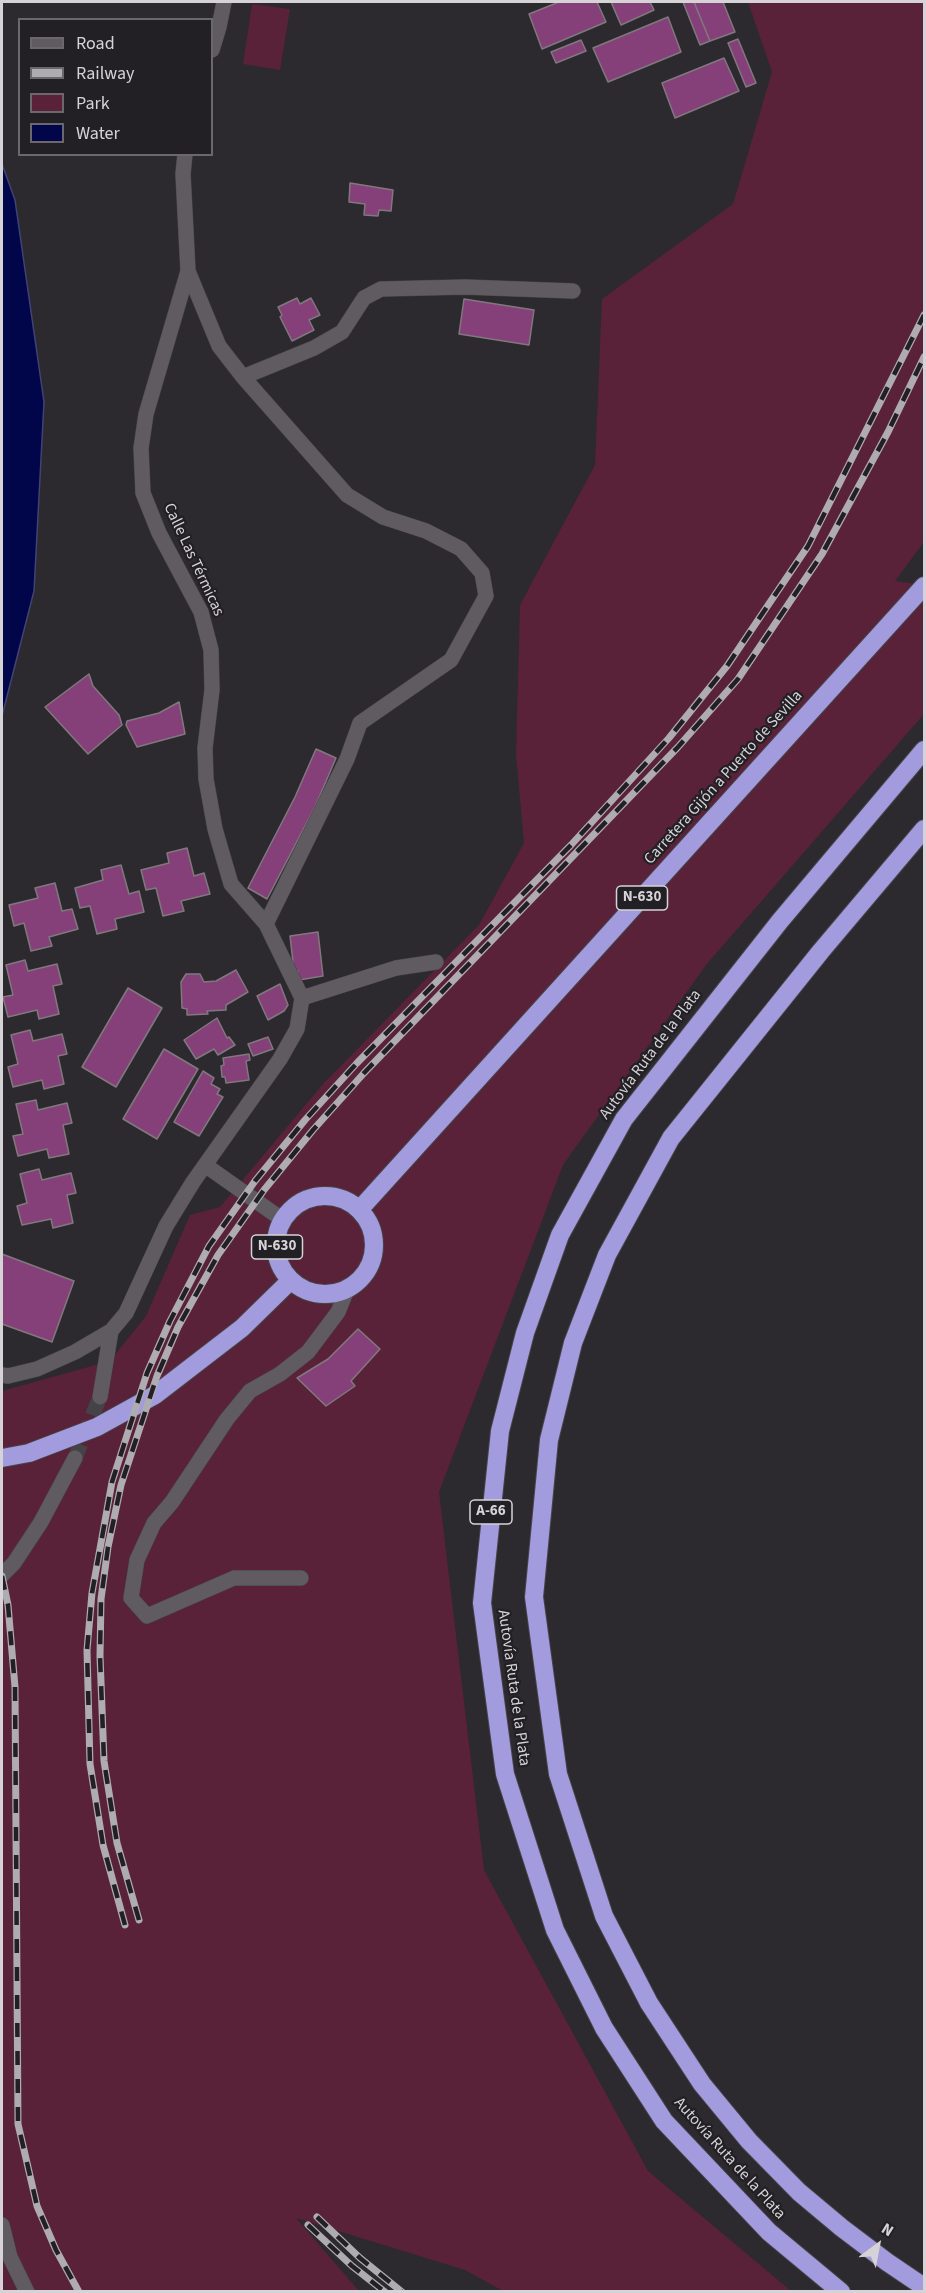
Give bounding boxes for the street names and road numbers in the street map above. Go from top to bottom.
street label: Calle Las Térmicas [158,500,228,620]
street label: Carretera Gijón a Puerto de Sevilla [641,687,807,869]
road number: N-630 [616,886,668,910]
street label: Autovía Ruta de la Plata [596,986,706,1124]
road number: N-630 [252,1235,302,1259]
road number: A-66 [470,1500,512,1524]
street label: Autovía Ruta de la Plata [493,1609,533,1767]
street label: Autovía Ruta de la Plata [669,2094,789,2224]

